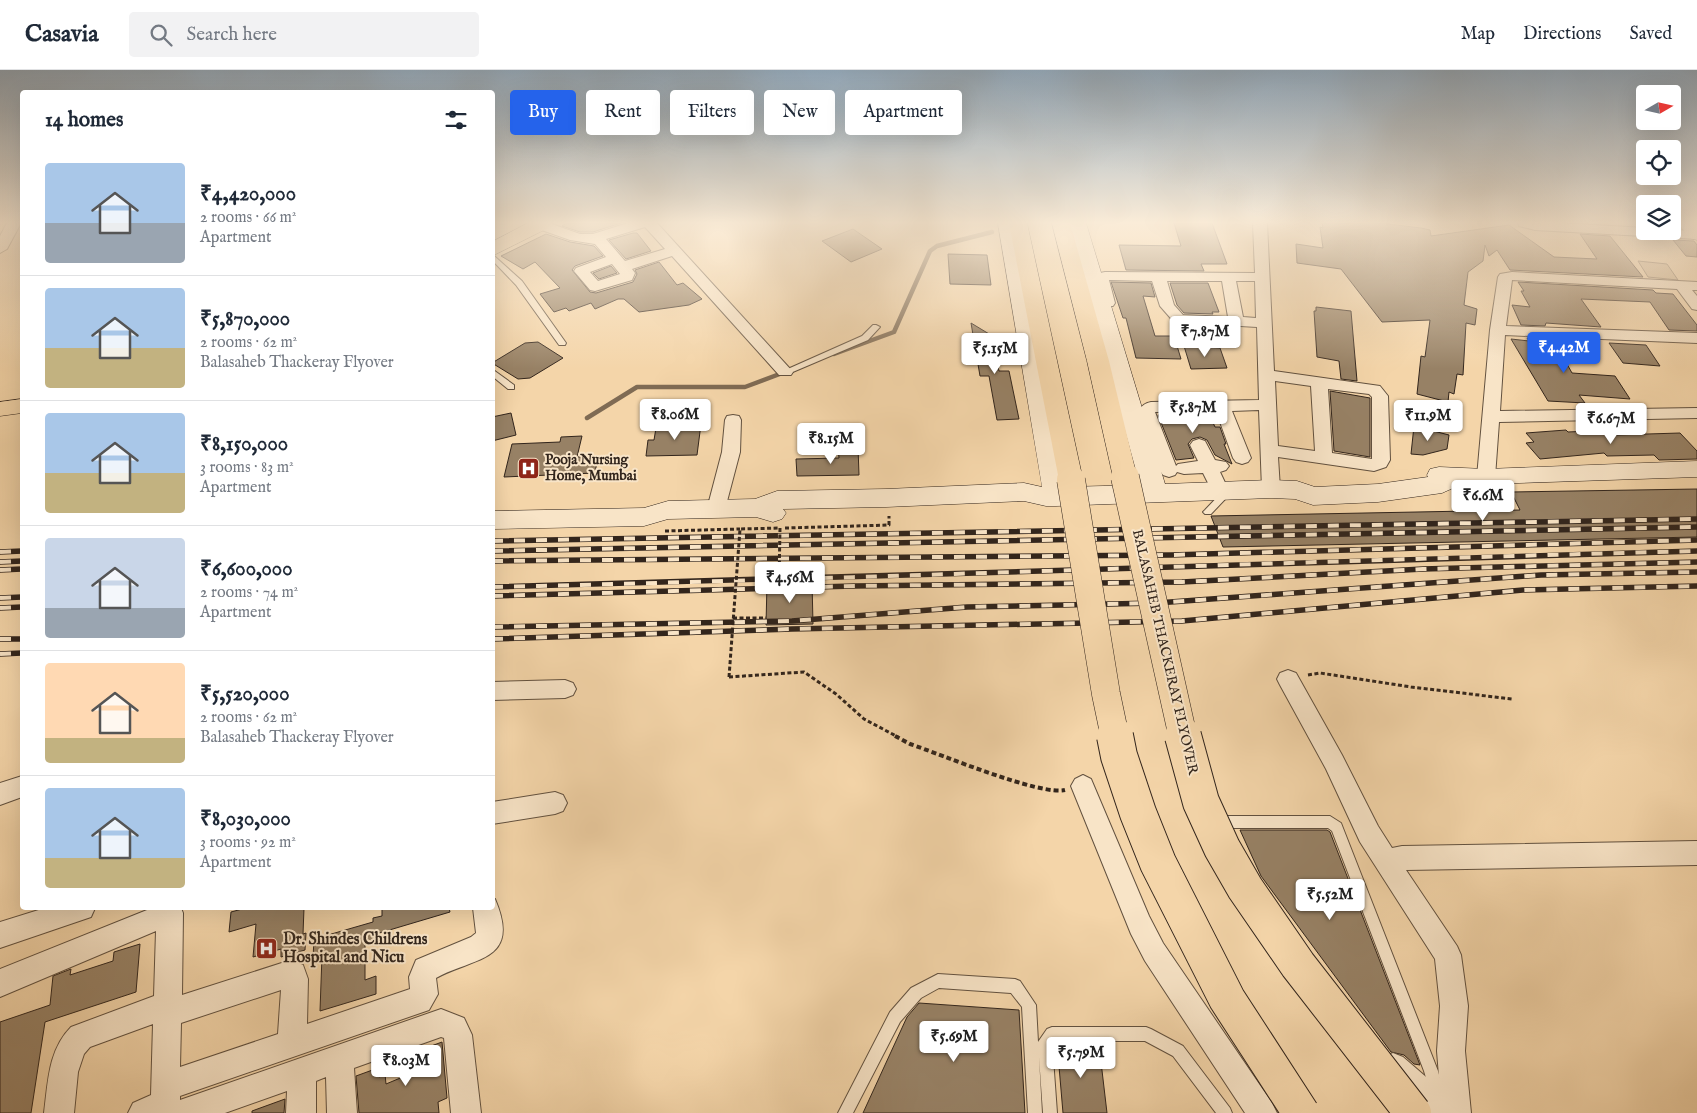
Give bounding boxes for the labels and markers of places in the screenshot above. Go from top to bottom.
pin: ₹7.87M [1164,316,1246,358]
pin: ₹5.15M [954,332,1036,375]
pin: ₹4.42M [1523,332,1605,374]
pin: ₹5.87M [1152,392,1234,434]
pin: ₹8.06M [634,398,716,441]
pin: ₹11.9M [1387,400,1469,442]
pin: ₹6.67M [1570,402,1652,445]
pin: ₹8.15M [790,422,872,465]
place label: Pooja Nursing Home, Mumbai [545,451,637,485]
hospital icon: Pooja Nursing Home, Mumbai [517,456,541,480]
pin: ₹6.6M [1448,480,1518,522]
pin: ₹4.56M [749,562,831,604]
pin: ₹5.52M [1289,878,1371,921]
place label: Dr. Shindes Childrens Hospital and Nicu [283,930,428,968]
hospital icon: Dr. Shindes Childrens Hospital and Nicu [255,937,279,961]
pin: ₹5.69M [913,1020,995,1063]
pin: ₹5.79M [1040,1036,1122,1079]
pin: ₹8.03M [365,1044,447,1087]

